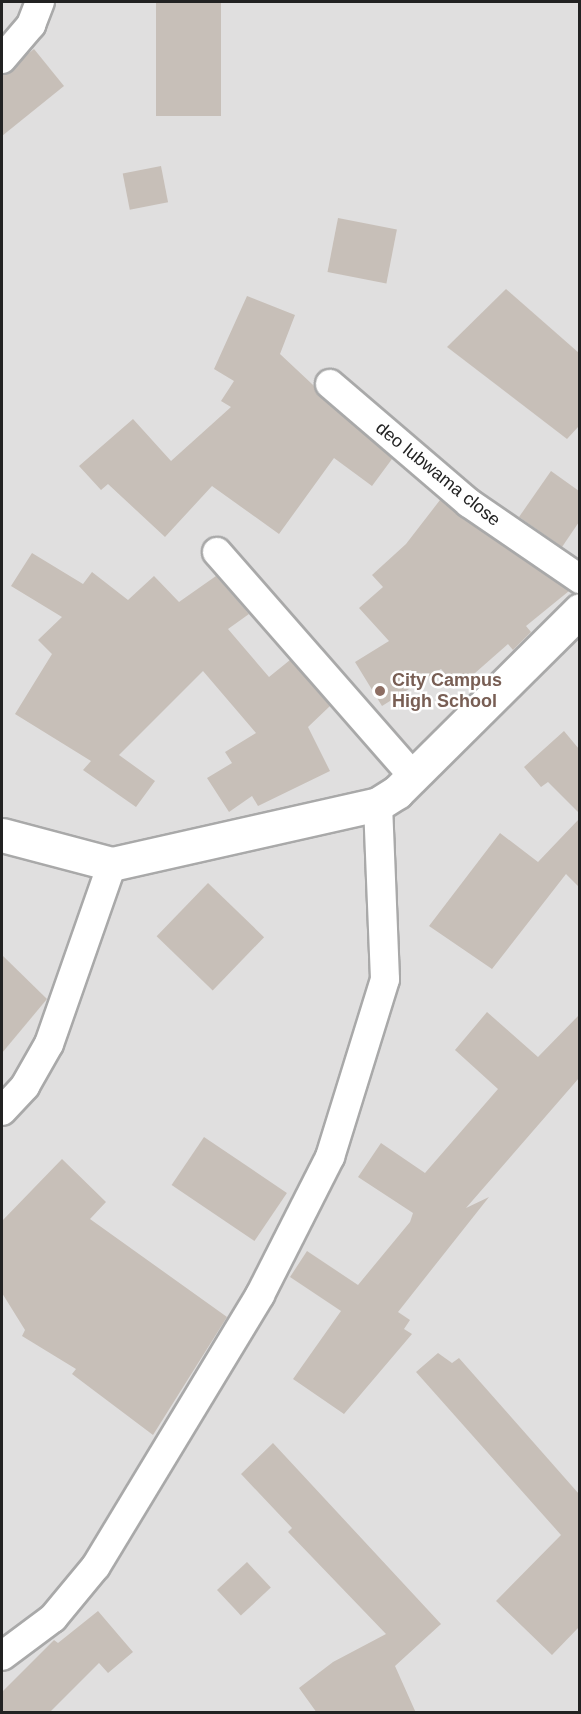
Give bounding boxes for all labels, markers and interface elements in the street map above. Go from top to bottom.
street label: deo lubwama close [371,417,505,531]
place label: City Campus High School [392,670,502,712]
marker: City Campus High School [373,684,387,698]

